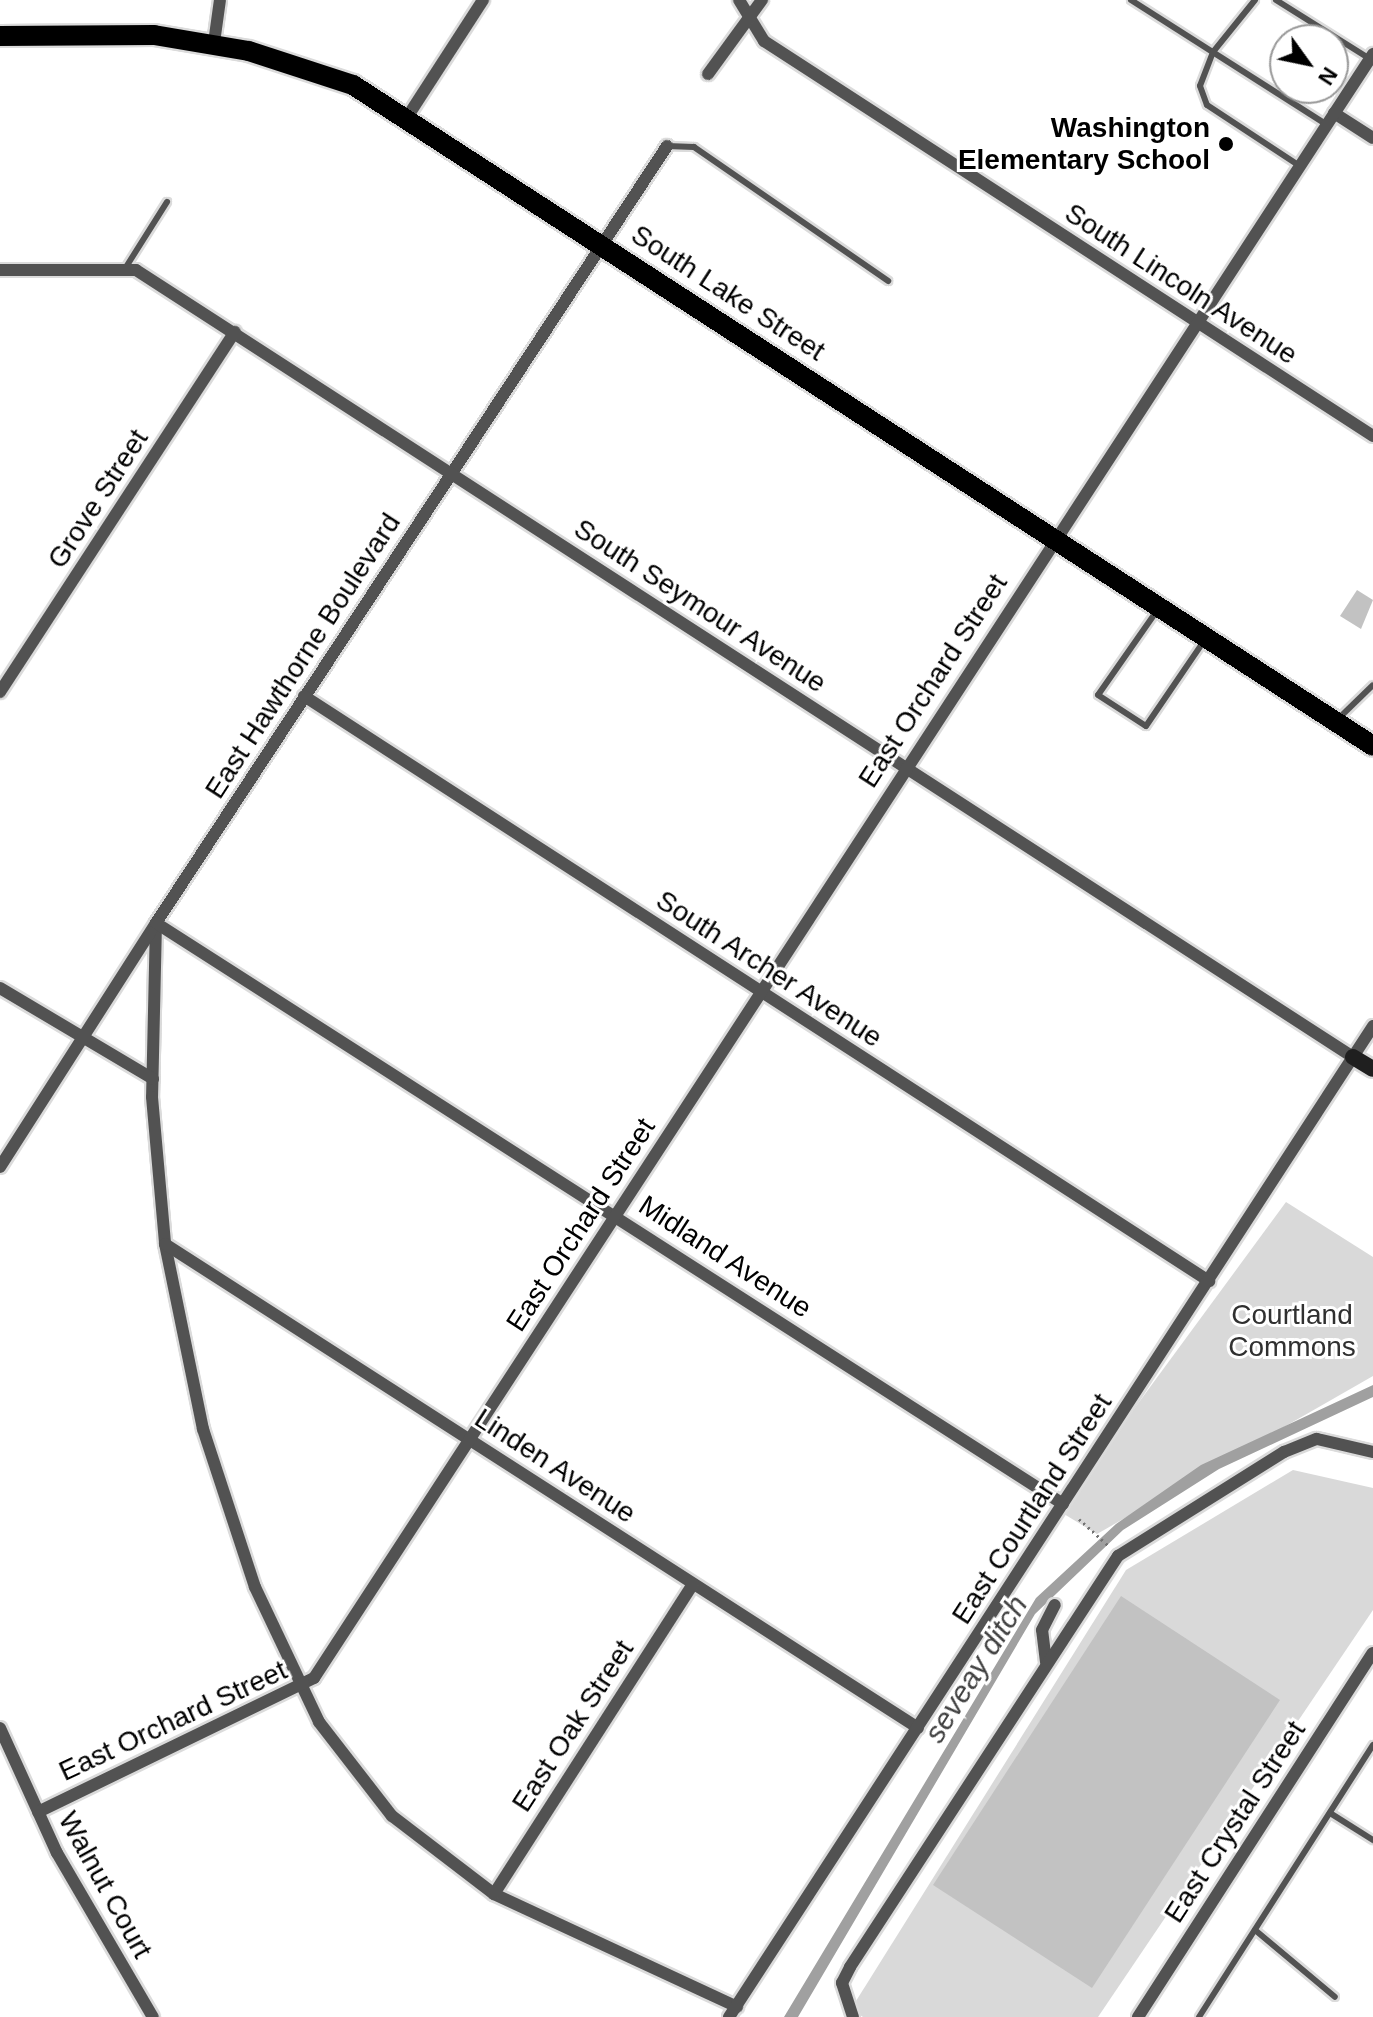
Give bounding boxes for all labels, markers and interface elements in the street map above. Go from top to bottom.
north arrow [1269,24,1349,104]
text: N [1313,63,1343,90]
place label: Washington Elementary School [958,111,1210,177]
marker: Washington Elementary School [1217,135,1235,153]
street label: South Lincoln Avenue [1058,196,1304,372]
street label: South Lake Street [625,218,831,368]
street label: Grove Street [41,423,155,575]
street label: East Hawthorne Boulevard [198,507,408,805]
street label: South Seymour Avenue [567,512,833,700]
street label: East Orchard Street [852,568,1014,794]
street label: South Archer Avenue [648,883,890,1055]
street label: East Orchard Street [500,1112,662,1338]
street label: Midland Avenue [632,1188,818,1326]
park label: Courtland Commons [1228,1298,1356,1364]
street label: East Courtland Street [945,1388,1119,1630]
street label: Linden Avenue [468,1401,642,1531]
water label: seveay ditch [917,1589,1035,1749]
street label: East Oak Street [505,1634,641,1818]
street label: East Orchard Street [54,1653,292,1789]
street label: East Crystal Street [1157,1715,1313,1929]
street label: Walnut Court [51,1806,159,1964]

